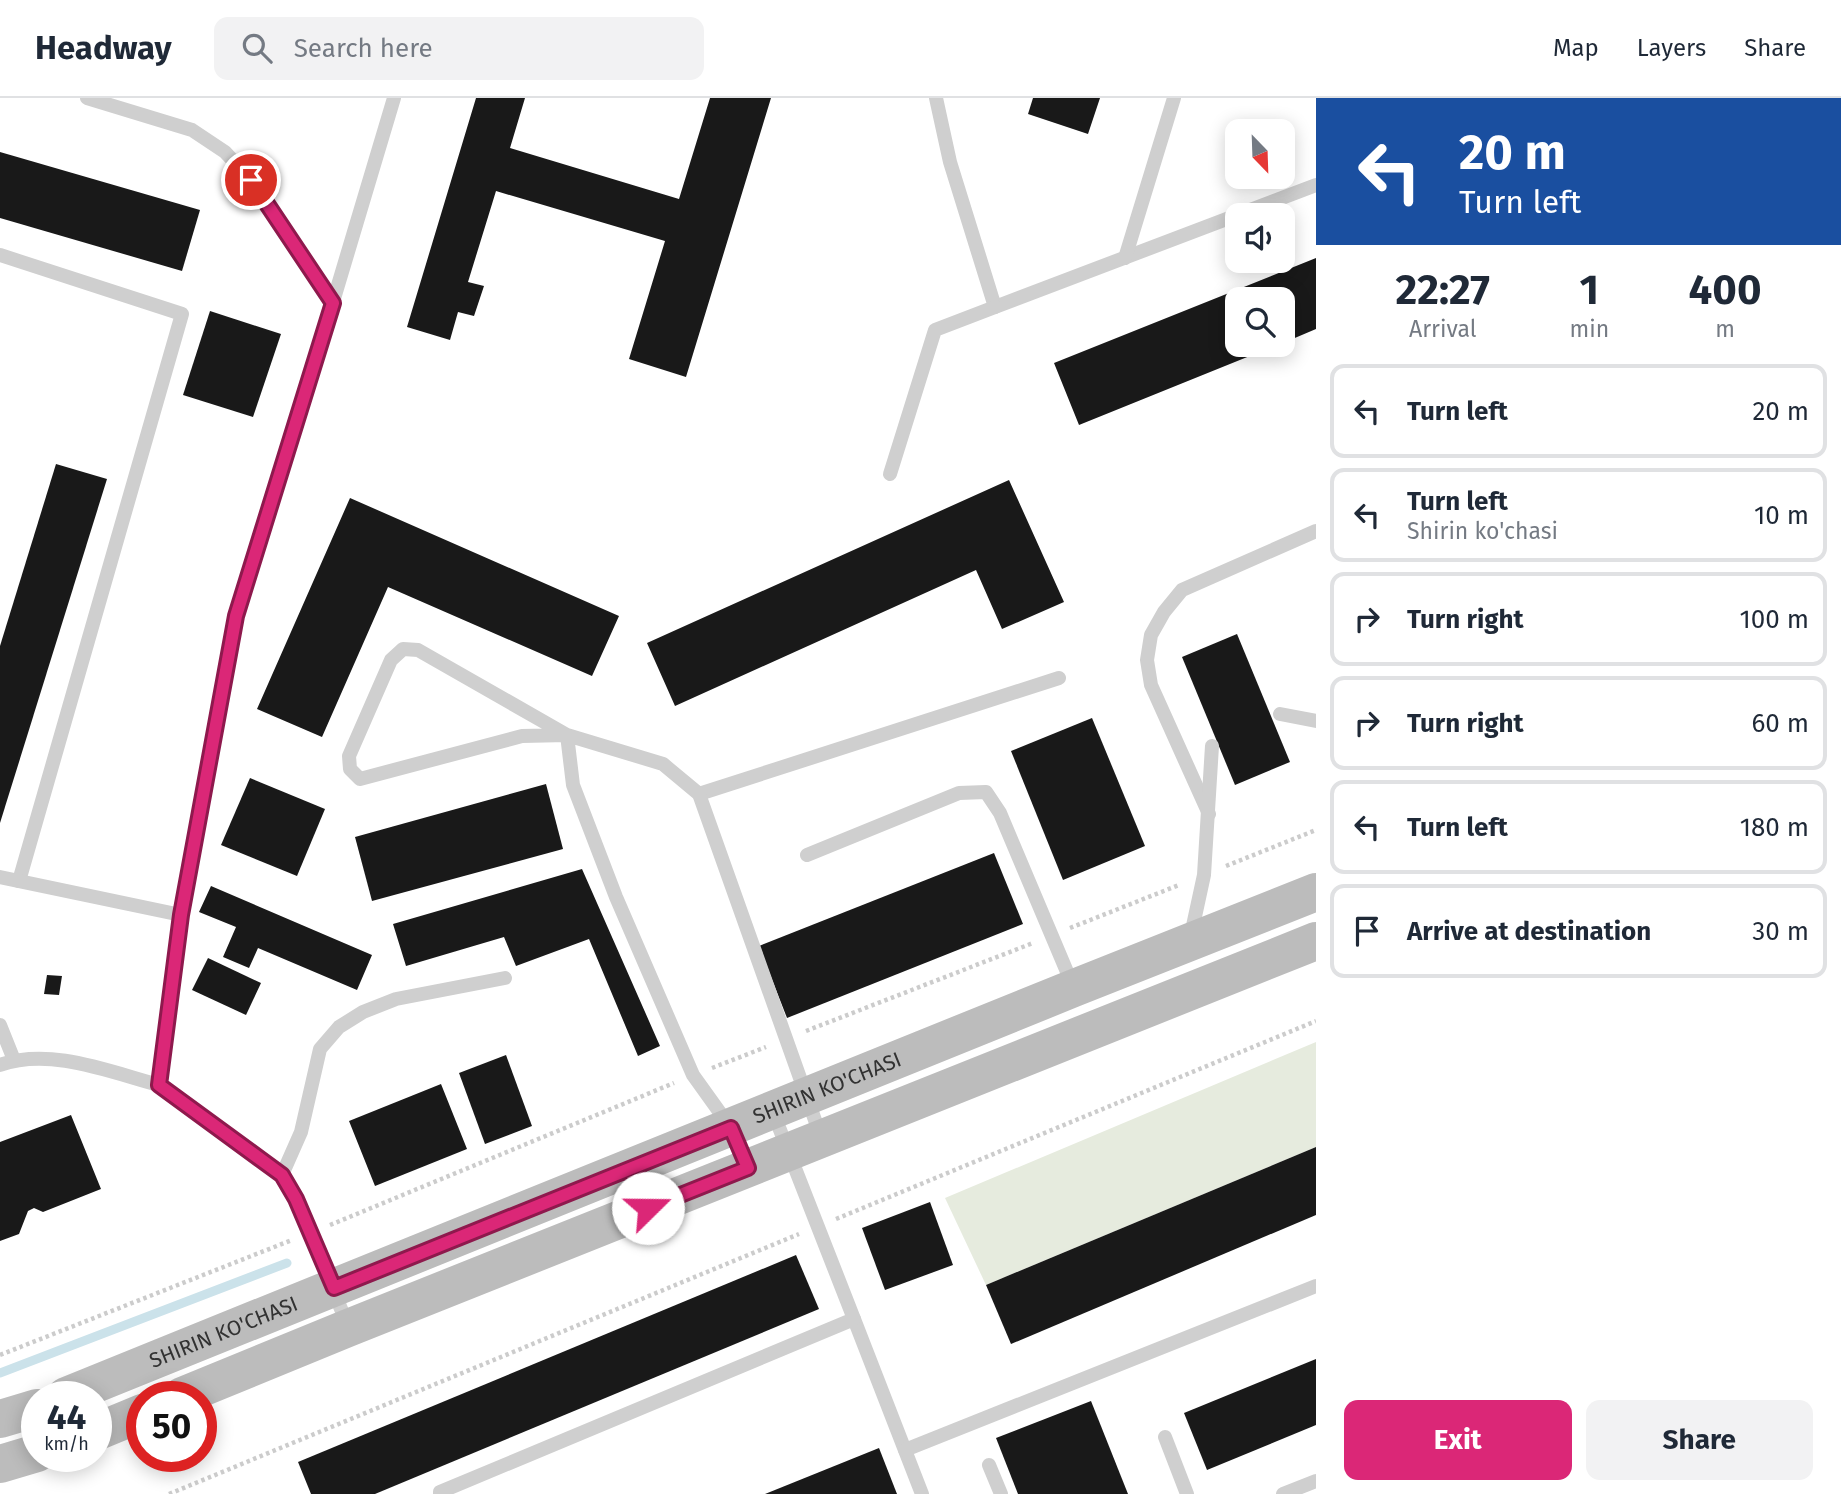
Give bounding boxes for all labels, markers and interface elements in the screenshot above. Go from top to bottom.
search box [214,17,704,80]
text: Headway [35,28,172,68]
icon: search [238,29,276,67]
text: Search here [294,33,433,64]
text: Map [1553,34,1599,62]
text: Layers [1637,34,1706,62]
text: Share [1744,34,1806,62]
north arrow [1225,119,1295,189]
map controls [1225,119,1295,357]
text: 20 m [1459,123,1566,182]
icon: left [1344,126,1435,217]
pin [221,150,281,210]
icon: arrive [232,161,270,199]
text: Turn left [1459,183,1581,221]
button: sound [1225,203,1295,273]
text: 22:27 [1395,265,1490,315]
text: 1 [1580,265,1599,315]
text: 400 [1689,265,1761,315]
button: search [1225,287,1295,357]
text: Arrival [1409,315,1476,343]
text: min [1569,315,1609,343]
text: m [1715,315,1735,343]
icon: left [1348,392,1386,430]
text: Turn left [1407,396,1508,427]
text: 20 m [1752,396,1809,427]
text: Turn left [1407,486,1508,517]
icon: left [1348,496,1386,534]
text: 10 m [1754,500,1809,531]
text: Shirin ko'chasi [1407,517,1558,545]
icon: right [1348,600,1386,638]
text: Turn right [1407,604,1524,635]
text: 100 m [1740,604,1809,635]
icon: right [1348,704,1386,742]
text: Turn right [1407,708,1524,739]
text: 60 m [1751,708,1809,739]
icon: left [1348,808,1386,846]
text: Turn left [1407,812,1508,843]
text: 180 m [1740,812,1809,843]
icon: arrive [1348,912,1386,950]
text: Arrive at destination [1407,916,1651,947]
text: 30 m [1752,916,1809,947]
street label: SHIRIN KO'CHASI [749,1046,905,1130]
position arrow [611,1171,685,1245]
street label: SHIRIN KO'CHASI [146,1291,302,1374]
speed limit sign: 50 [126,1381,217,1472]
text: 44 [47,1396,86,1438]
button: Exit [1344,1400,1572,1480]
button: Share [1586,1400,1813,1480]
text: km/h [44,1433,89,1455]

